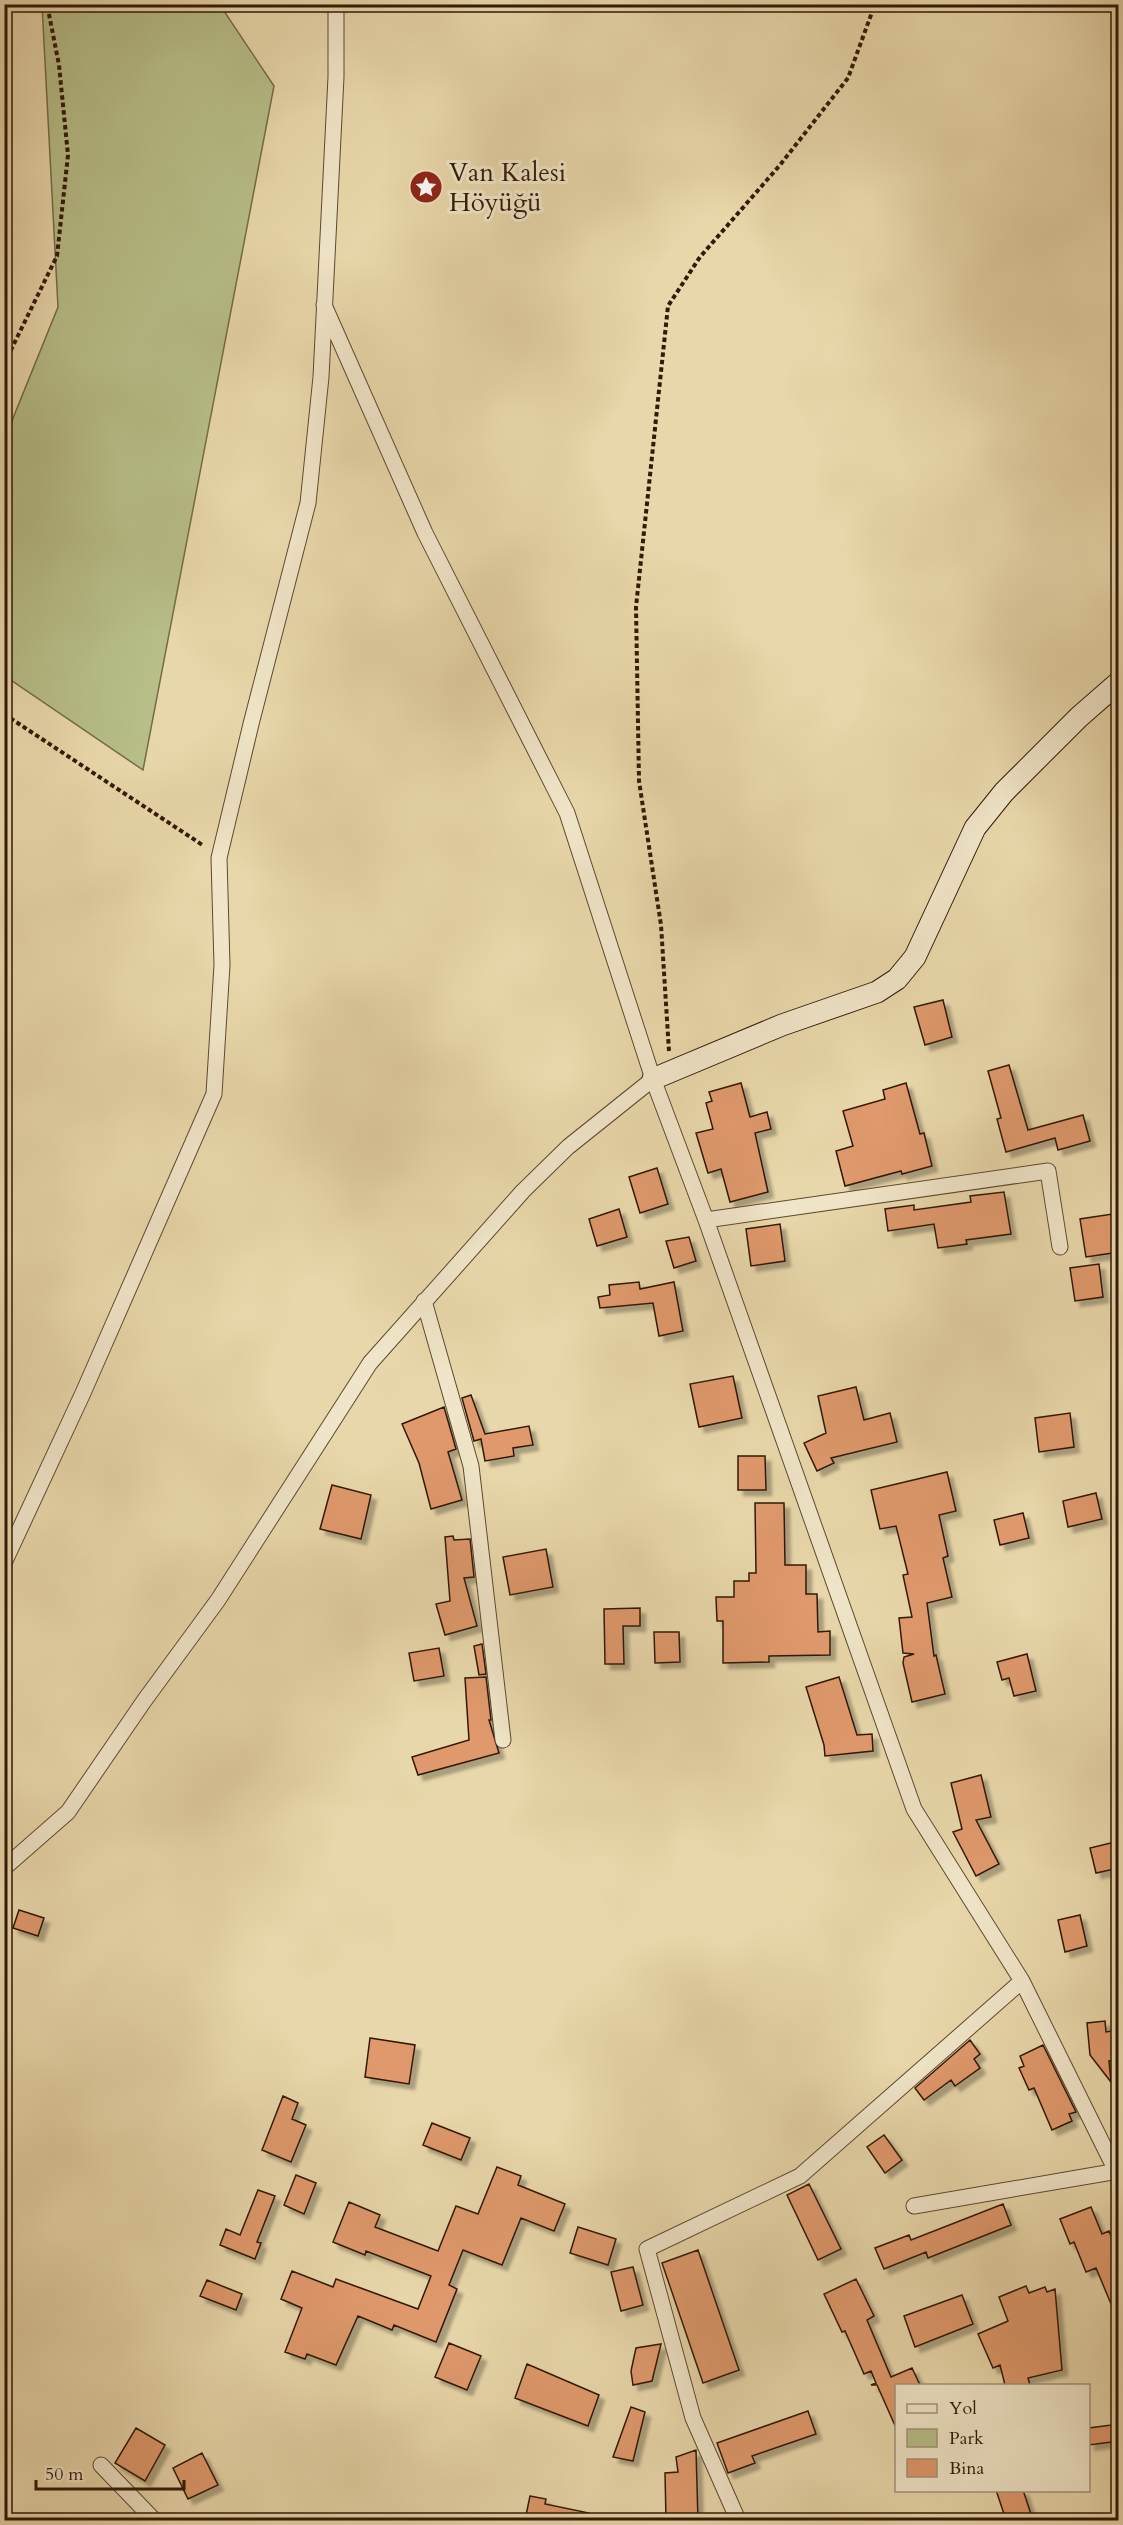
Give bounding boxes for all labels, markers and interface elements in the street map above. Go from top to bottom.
place label: Van Kalesi Höyüğü [449,155,566,220]
place icon: Van Kalesi Höyüğü [408,169,444,205]
legend [895,2384,1090,2492]
text: Yol [949,2396,977,2421]
text: Park [949,2426,984,2451]
scale bar [36,2453,184,2491]
text: Bina [949,2456,985,2481]
text: 50 m [45,2462,84,2487]

